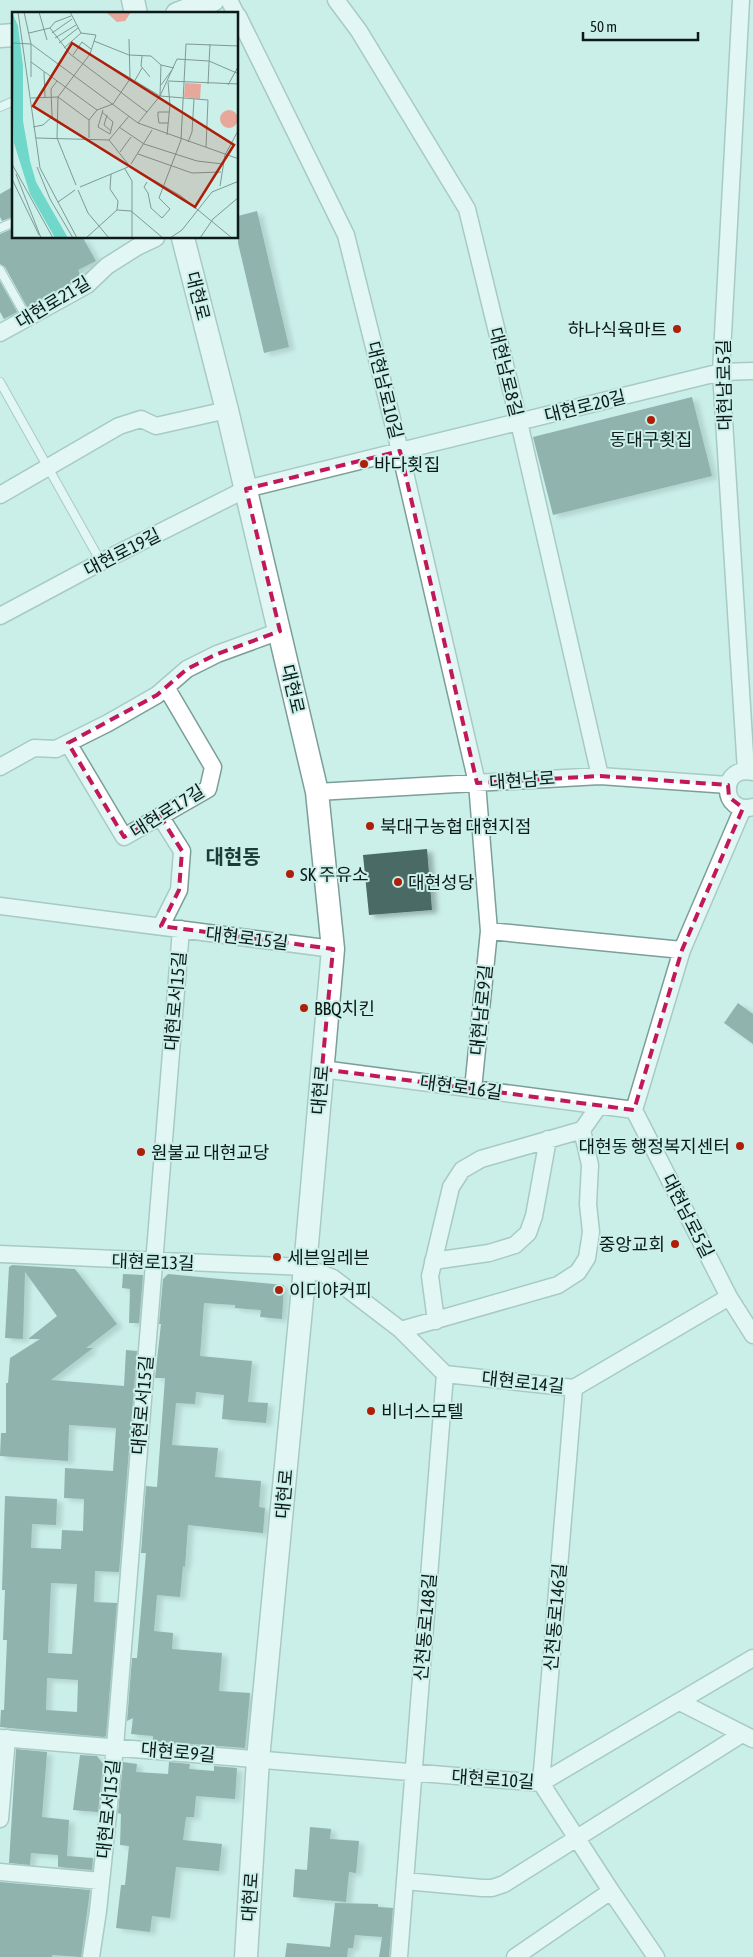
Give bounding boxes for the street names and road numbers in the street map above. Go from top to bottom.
street label: 대현로 [182,269,214,323]
street label: 대현로21길 [12,272,94,332]
street label: 대현남로8길 [485,325,527,419]
street label: 대현남로10길 [363,339,407,441]
street label: 대현남로5길 [713,339,735,431]
street label: 대현로20길 [542,386,628,426]
street label: 대현로19길 [80,524,164,580]
street label: 대현로 [277,662,309,716]
street label: 대현남로 [488,767,556,793]
street label: 대현로17길 [126,780,208,842]
street label: 대현로15길 [204,923,290,953]
street label: 대현로서15길 [160,950,190,1052]
street label: 대현남로9길 [466,964,496,1056]
street label: 대현로 [307,1064,333,1116]
street label: 대현로16길 [418,1071,504,1103]
street label: 대현남로5길 [658,1171,718,1261]
street label: 대현로13길 [111,1250,195,1274]
street label: 대현로서15길 [127,1354,157,1456]
street label: 대현로14길 [481,1367,565,1397]
street label: 대현로 [271,1468,297,1520]
street label: 신천동로146길 [540,1562,570,1672]
street label: 신천동로148길 [410,1572,440,1682]
street label: 대현로9길 [140,1738,216,1766]
street label: 대현로서15길 [92,1758,124,1860]
street label: 대현로10길 [451,1766,535,1792]
street label: 대현로 [238,1871,262,1923]

